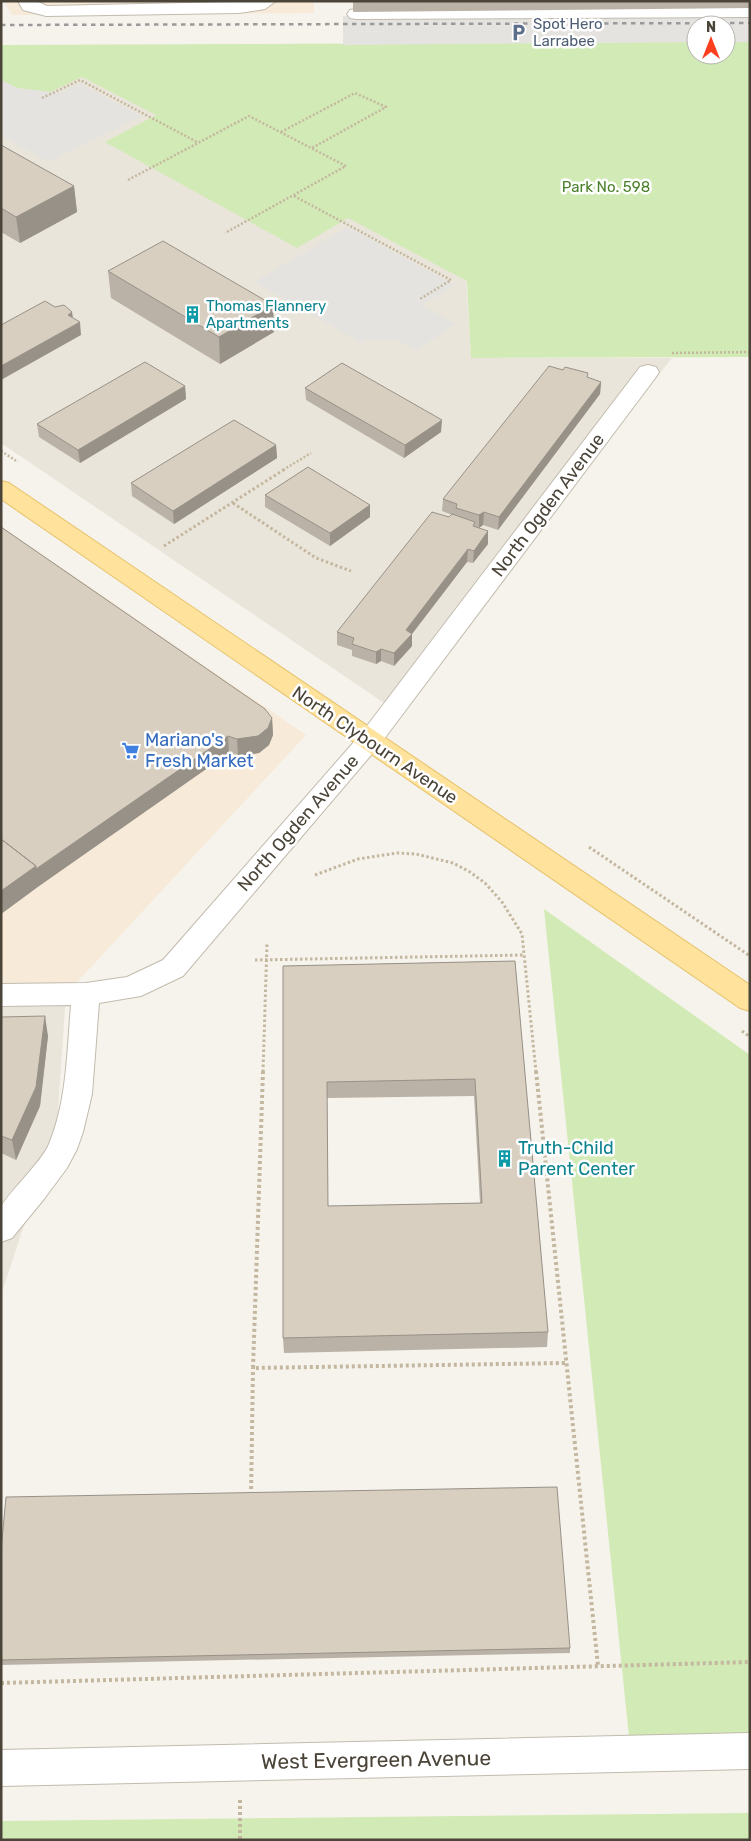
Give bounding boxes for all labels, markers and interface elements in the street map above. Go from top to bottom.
place label: Spot Hero Larrabee [533,15,603,50]
north arrow [686,15,736,65]
text: N [706,19,716,36]
parking icon: Spot Hero Larrabee [509,23,529,43]
park label: Park No. 598 [562,178,650,196]
place label: Thomas Flannery Apartments [206,297,326,332]
building icon: Thomas Flannery Apartments [182,305,202,325]
street label: North Ogden Avenue [487,429,609,581]
street label: North Clybourn Avenue [288,681,462,809]
place label: Mariano's Fresh Market [145,729,254,772]
supermarket icon: Mariano's Fresh Market [121,740,141,760]
street label: North Ogden Avenue [233,750,363,896]
place label: Truth-Child Parent Center [518,1137,635,1180]
building icon: Truth-Child Parent Center [494,1148,514,1168]
street label: West Evergreen Avenue [261,1745,491,1774]

